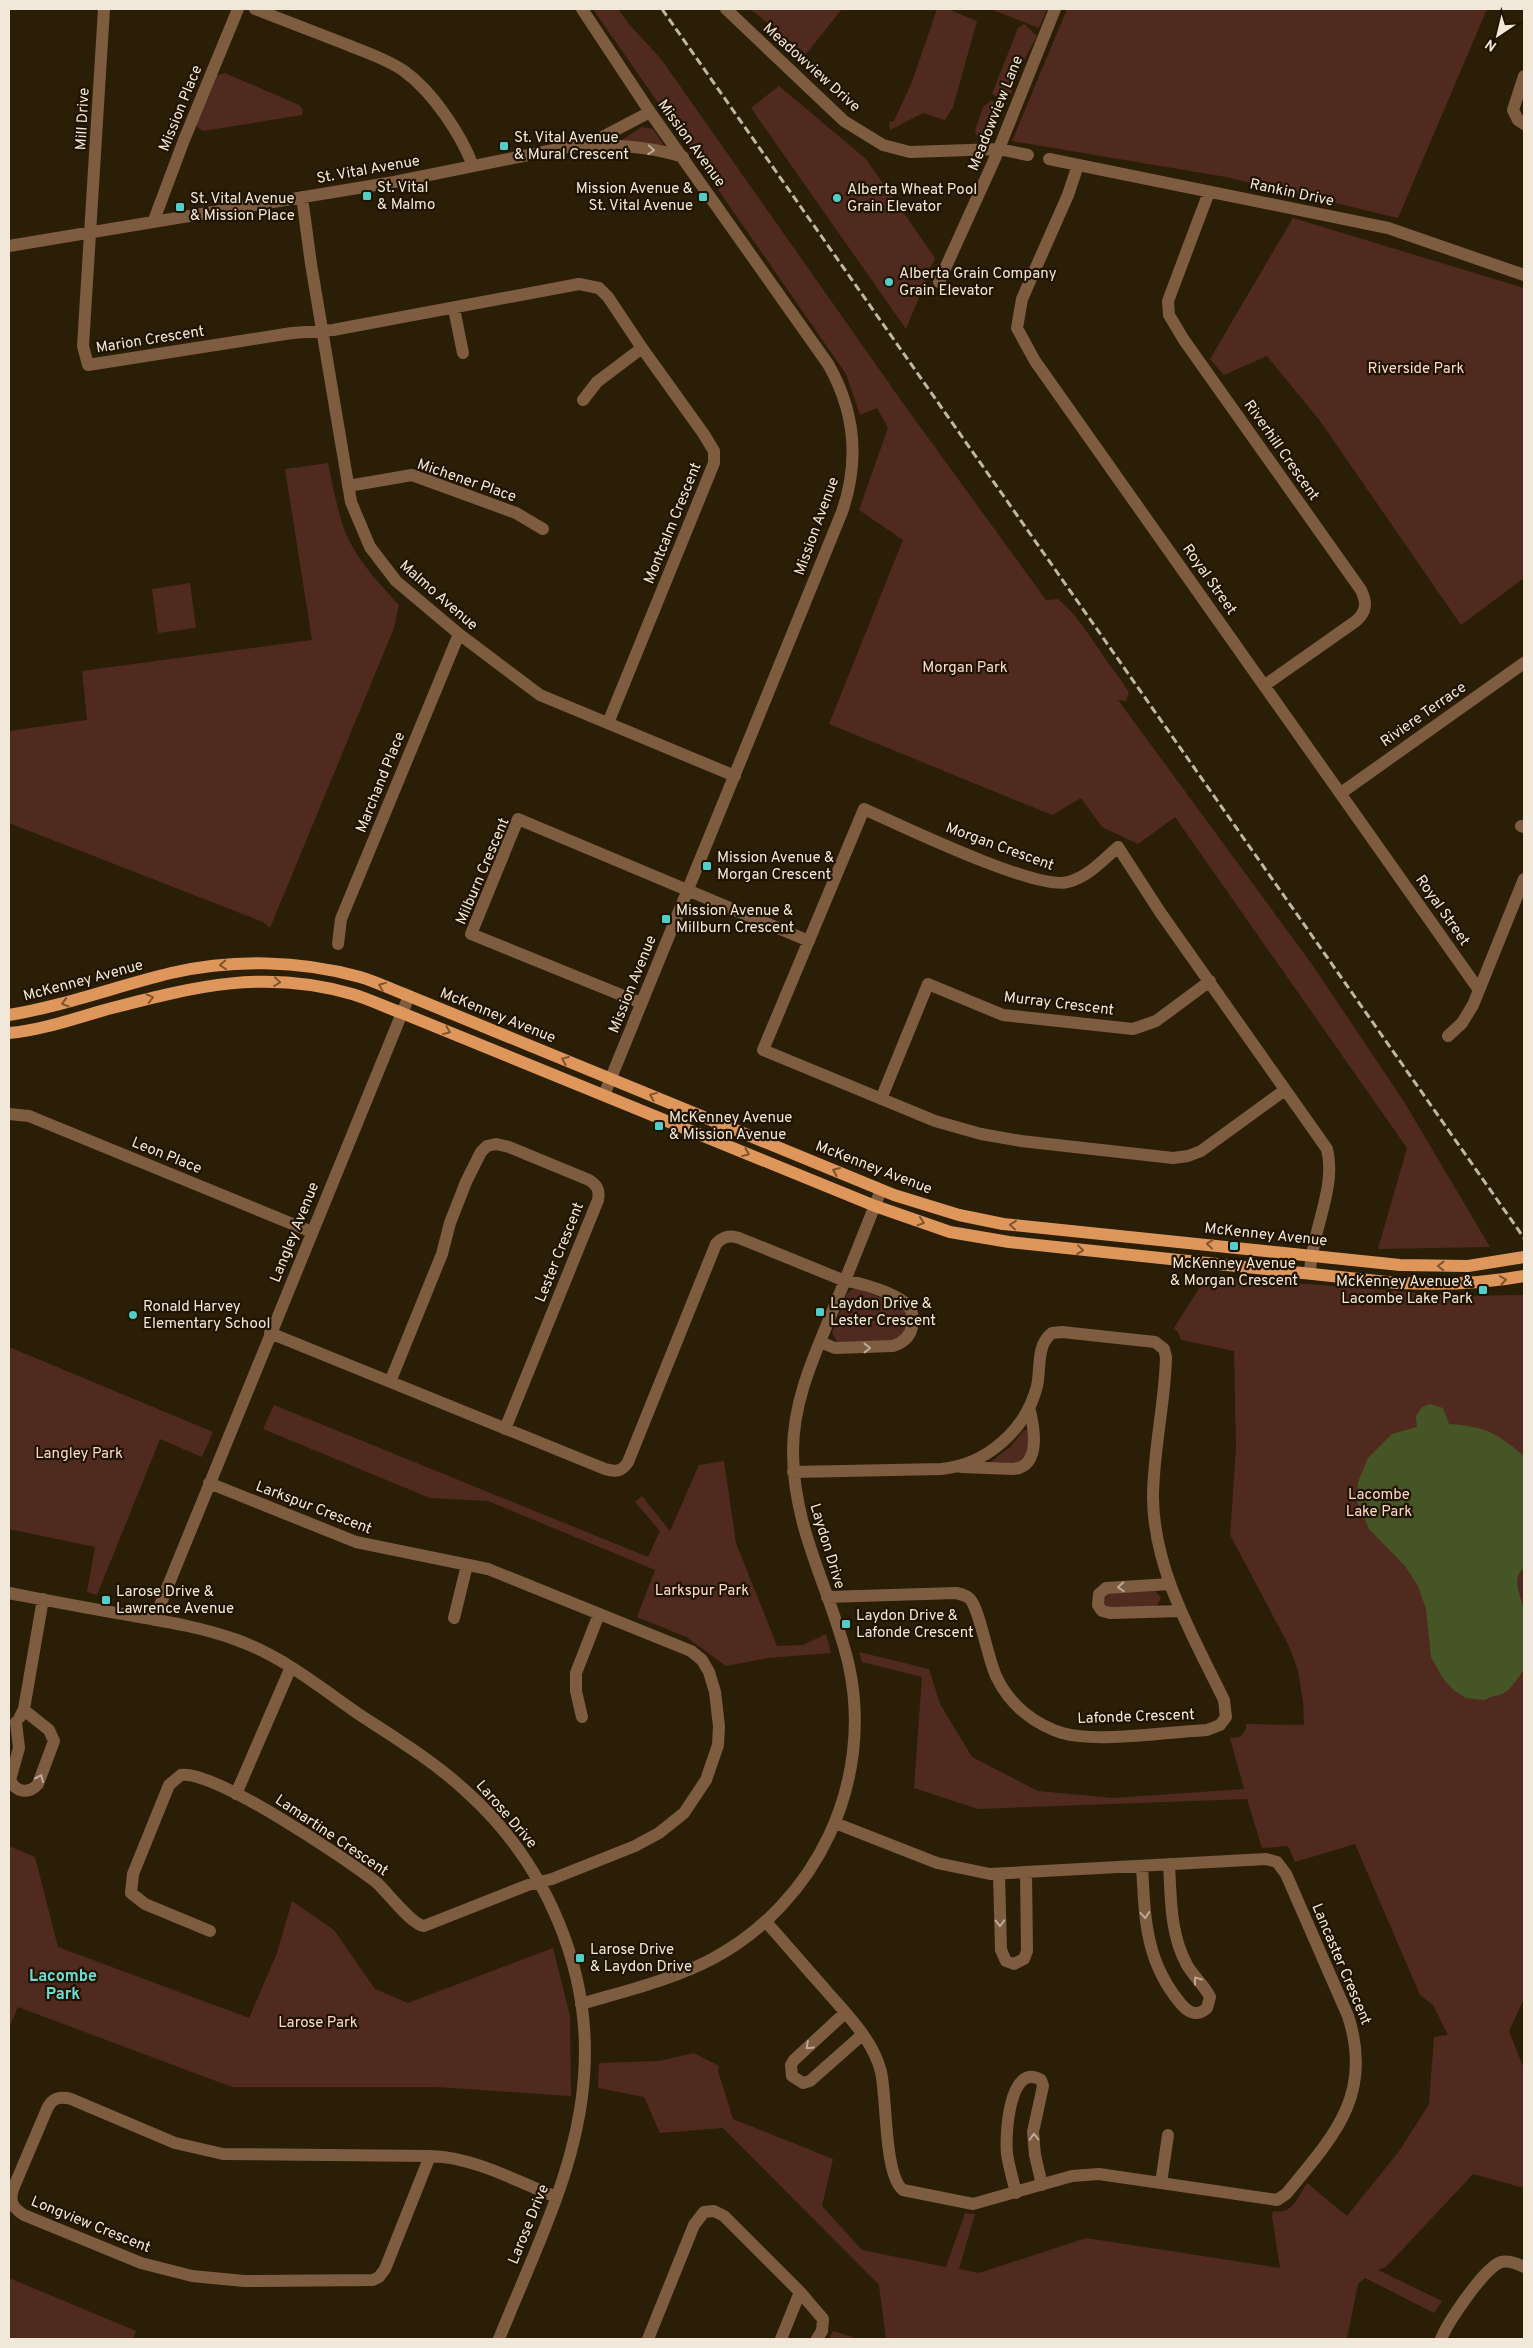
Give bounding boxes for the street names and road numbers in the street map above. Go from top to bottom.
street label: Meadowview Drive [758,19,864,117]
street label: Meadowview Lane [965,53,1028,174]
street label: Mission Place [155,63,207,154]
street label: Mill Drive [72,87,95,151]
street label: Mission Avenue [653,96,729,191]
street label: St. Vital Avenue [315,152,421,189]
street label: Rankin Drive [1248,175,1336,212]
street label: Marion Crescent [95,323,206,358]
street label: Riverhill Crescent [1239,397,1323,505]
street label: Michener Place [414,456,519,507]
street label: Montcalm Crescent [640,460,706,587]
street label: Mission Avenue [791,475,844,578]
street label: Royal Street [1177,541,1240,619]
street label: Malmo Avenue [395,557,481,635]
street label: Riviere Terrace [1377,679,1471,752]
street label: Marchand Place [353,729,410,836]
street label: Milburn Crescent [452,815,514,928]
street label: Morgan Crescent [943,819,1056,876]
street label: Royal Street [1410,872,1473,950]
street label: Mission Avenue [605,933,662,1036]
street label: McKenney Avenue [21,956,145,1007]
street label: McKenney Avenue [437,984,558,1048]
street label: Murray Crescent [1003,988,1115,1021]
street label: Leon Place [128,1134,204,1179]
street label: McKenney Avenue [812,1137,934,1199]
street label: Langley Avenue [267,1180,324,1285]
street label: Lester Crescent [532,1200,589,1305]
street label: McKenney Avenue [1203,1220,1328,1251]
street label: Larkspur Crescent [253,1477,374,1539]
street label: Laydon Drive [805,1501,849,1591]
street label: Lafonde Crescent [1077,1706,1195,1729]
street label: Larose Drive [471,1777,541,1853]
street label: Lamartine Crescent [271,1791,391,1881]
street label: Lancaster Crescent [1306,1901,1375,2028]
street label: Larose Drive [505,2182,554,2267]
street label: Longview Crescent [28,2193,153,2258]

